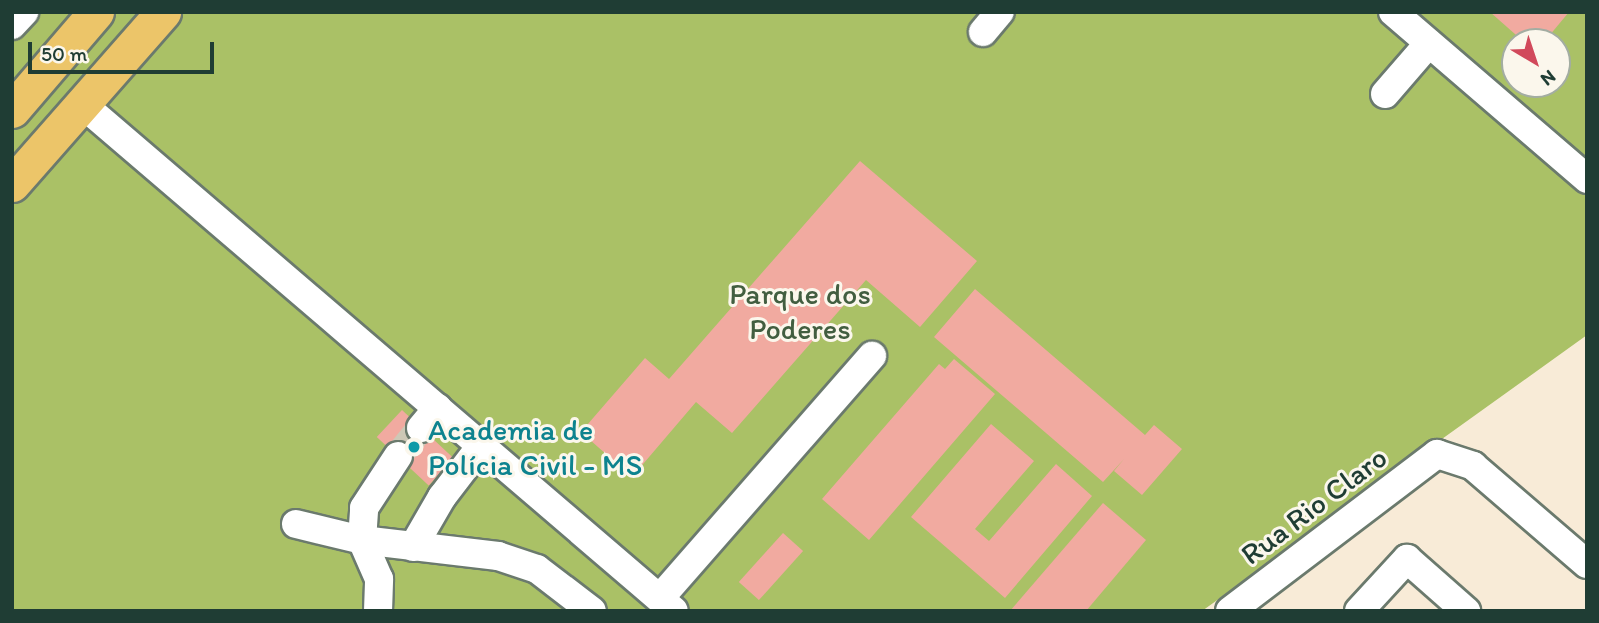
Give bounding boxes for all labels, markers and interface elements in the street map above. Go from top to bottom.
scale bar [32,28,217,72]
north arrow [1501,28,1571,98]
text: 50 m [41,41,87,66]
text: N [1536,65,1560,91]
park label: Parque dos Poderes [729,276,871,346]
place label: Academia de Polícia Civil - MS [428,412,642,482]
marker: Academia de Polícia Civil - MS [406,439,422,455]
street label: Rua Rio Claro [1234,439,1394,573]

